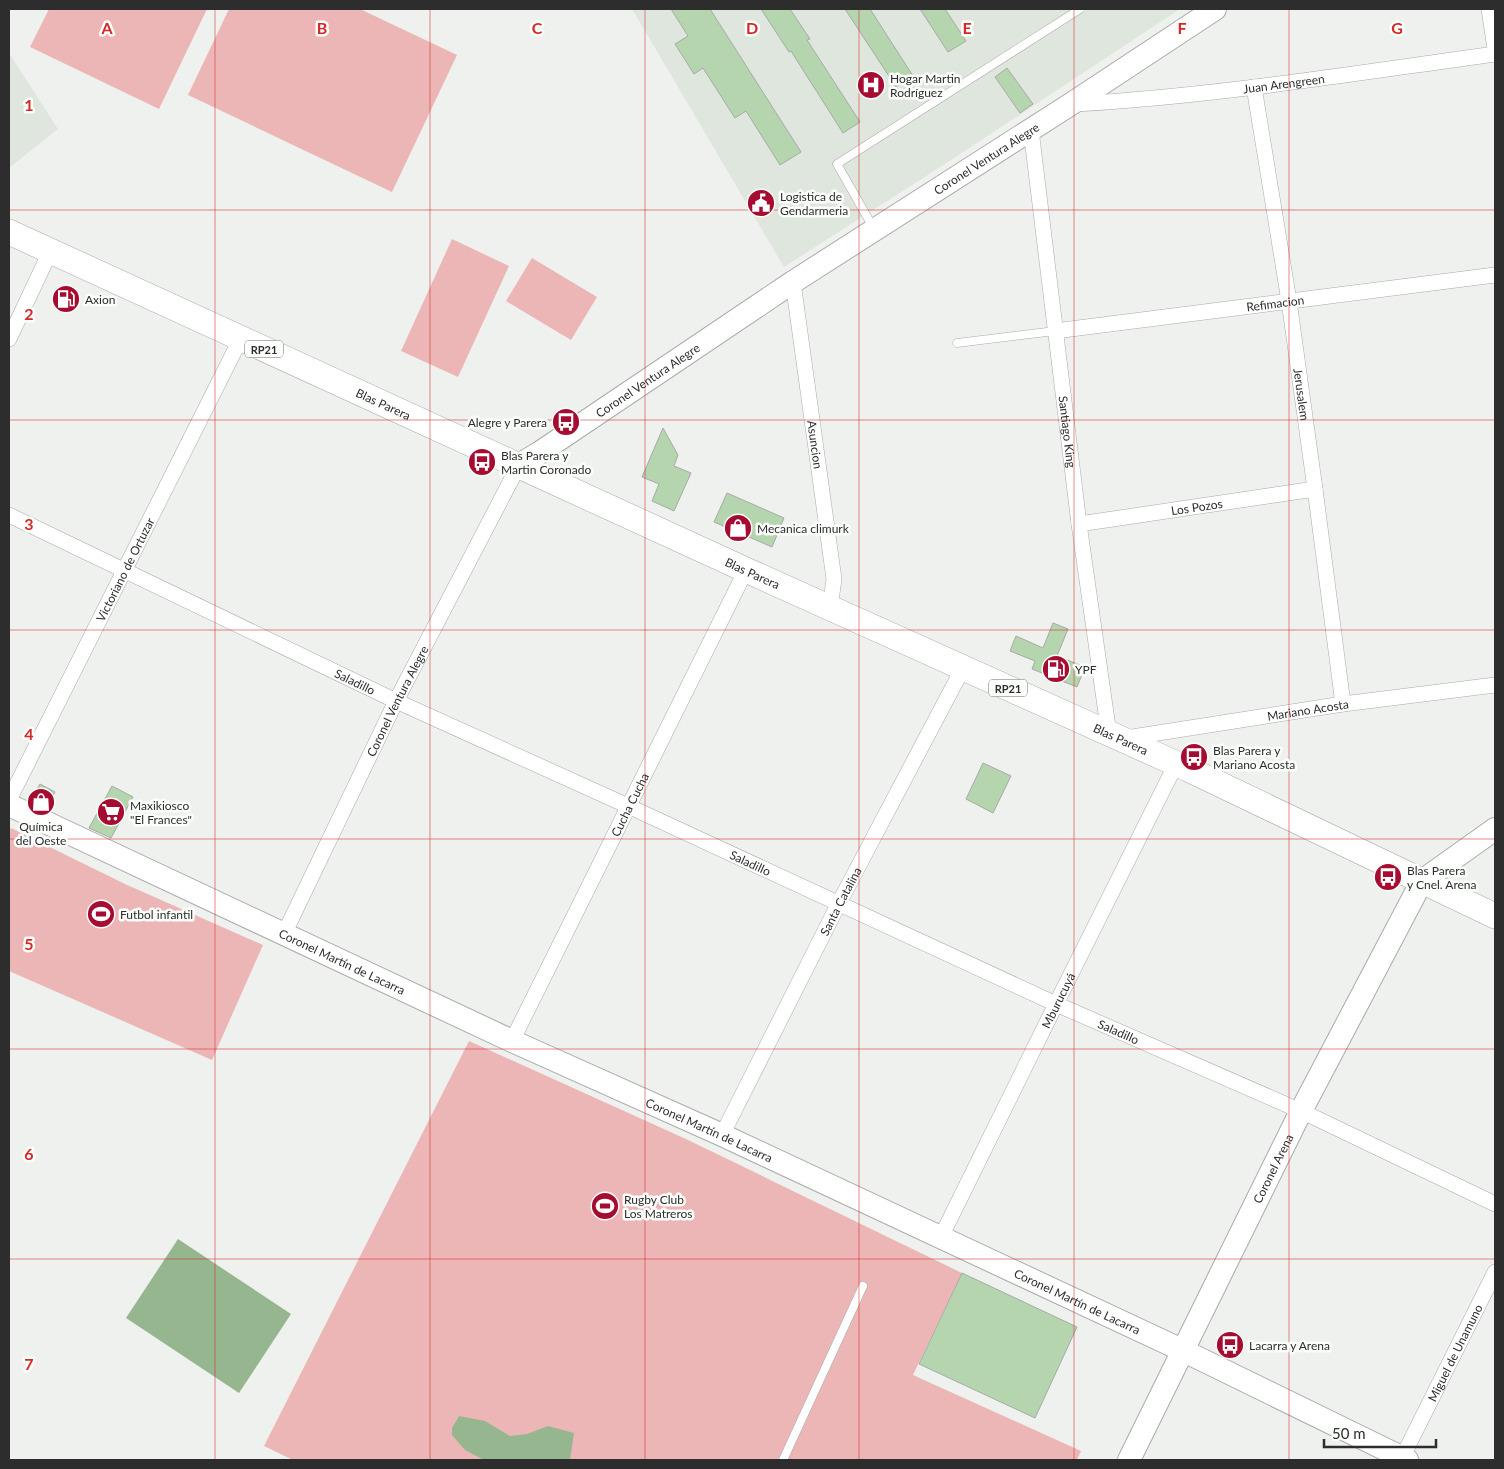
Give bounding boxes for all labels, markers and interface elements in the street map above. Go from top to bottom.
text: A [100,18,113,37]
text: B [317,18,327,37]
text: C [532,18,543,37]
text: D [746,18,758,37]
text: E [962,18,972,37]
text: F [1177,18,1187,37]
text: G [1391,18,1403,37]
hospital icon: Hogar Martin Rodríguez [856,70,886,100]
place label: Hogar Martin Rodríguez [890,71,961,100]
street label: Juan Arengreen [1242,71,1326,96]
text: 1 [24,95,34,114]
street label: Coronel Ventura Alegre [931,119,1042,198]
public building icon: Logistica de Gendarmeria [746,188,776,218]
place label: Logistica de Gendarmeria [780,189,848,218]
fuel station icon: Axion [51,284,81,314]
place label: Axion [85,292,115,307]
street label: Refimacion [1245,292,1305,314]
text: 2 [24,304,34,323]
road number: RP21 [245,340,283,358]
street label: Coronel Ventura Alegre [592,340,702,420]
street label: Jerusalem [1291,367,1313,421]
street label: Blas Parera [354,385,413,423]
street label: Santiago King [1056,395,1080,469]
bus stop icon: Alegre y Parera [551,407,581,437]
place label: Alegre y Parera [468,415,547,430]
street label: Asuncion [805,419,826,470]
bus stop icon: Blas Parera y Martin Coronado [467,447,497,477]
place label: Blas Parera y Martin Coronado [501,448,591,477]
street label: Los Pozos [1170,495,1223,518]
shop icon: Mecanica climurk [723,513,753,543]
text: 3 [24,514,34,533]
street label: Victoriano de Ortuzar [92,514,157,624]
place label: Mecanica climurk [757,521,850,536]
street label: Blas Parera [723,554,782,592]
street label: Coronel Ventura Alegre [363,643,431,759]
fuel station icon: YPF [1041,654,1071,684]
place label: YPF [1075,662,1097,677]
street label: Saladillo [332,665,378,698]
road number: RP21 [989,680,1027,696]
street label: Mariano Acosta [1266,696,1349,723]
street label: Blas Parera [1091,720,1151,758]
text: 4 [24,724,34,743]
bus stop icon: Blas Parera y Mariano Acosta [1179,742,1209,772]
place label: Blas Parera y Mariano Acosta [1213,743,1295,772]
street label: Cucha Cucha [607,770,652,839]
shop icon: Química del Oeste [26,787,56,817]
supermarket icon: Maxikiosco "El Frances" [96,797,126,827]
place label: Maxikiosco "El Frances" [130,798,192,827]
place label: Química del Oeste [16,819,66,848]
street label: Saladillo [728,847,773,879]
bus stop icon: Blas Parera y Cnel. Arena [1373,862,1403,892]
place label: Blas Parera y Cnel. Arena [1407,863,1477,892]
street label: Santa Catalina [816,864,864,938]
sports icon: Futbol infantil [86,899,116,929]
place label: Futbol infantil [120,907,193,922]
street label: Coronel Martín de Lacarra [277,925,408,997]
text: 5 [24,934,34,953]
street label: Mburucuyá [1038,970,1078,1031]
street label: Saladillo [1096,1016,1142,1047]
street label: Coronel Martín de Lacarra [644,1094,775,1165]
street label: Coronel Arena [1249,1131,1296,1206]
text: 6 [24,1144,34,1163]
sports icon: Rugby Club Los Matreros [590,1191,620,1221]
place label: Rugby Club Los Matreros [624,1192,693,1221]
street label: Coronel Martín de Lacarra [1012,1265,1143,1337]
street label: Miguel de Unamuno [1424,1301,1485,1404]
bus stop icon: Lacarra y Arena [1215,1330,1245,1360]
place label: Lacarra y Arena [1249,1338,1330,1353]
text: 7 [24,1354,34,1373]
scale bar [1324,1416,1436,1448]
text: 50 m [1332,1424,1366,1442]

